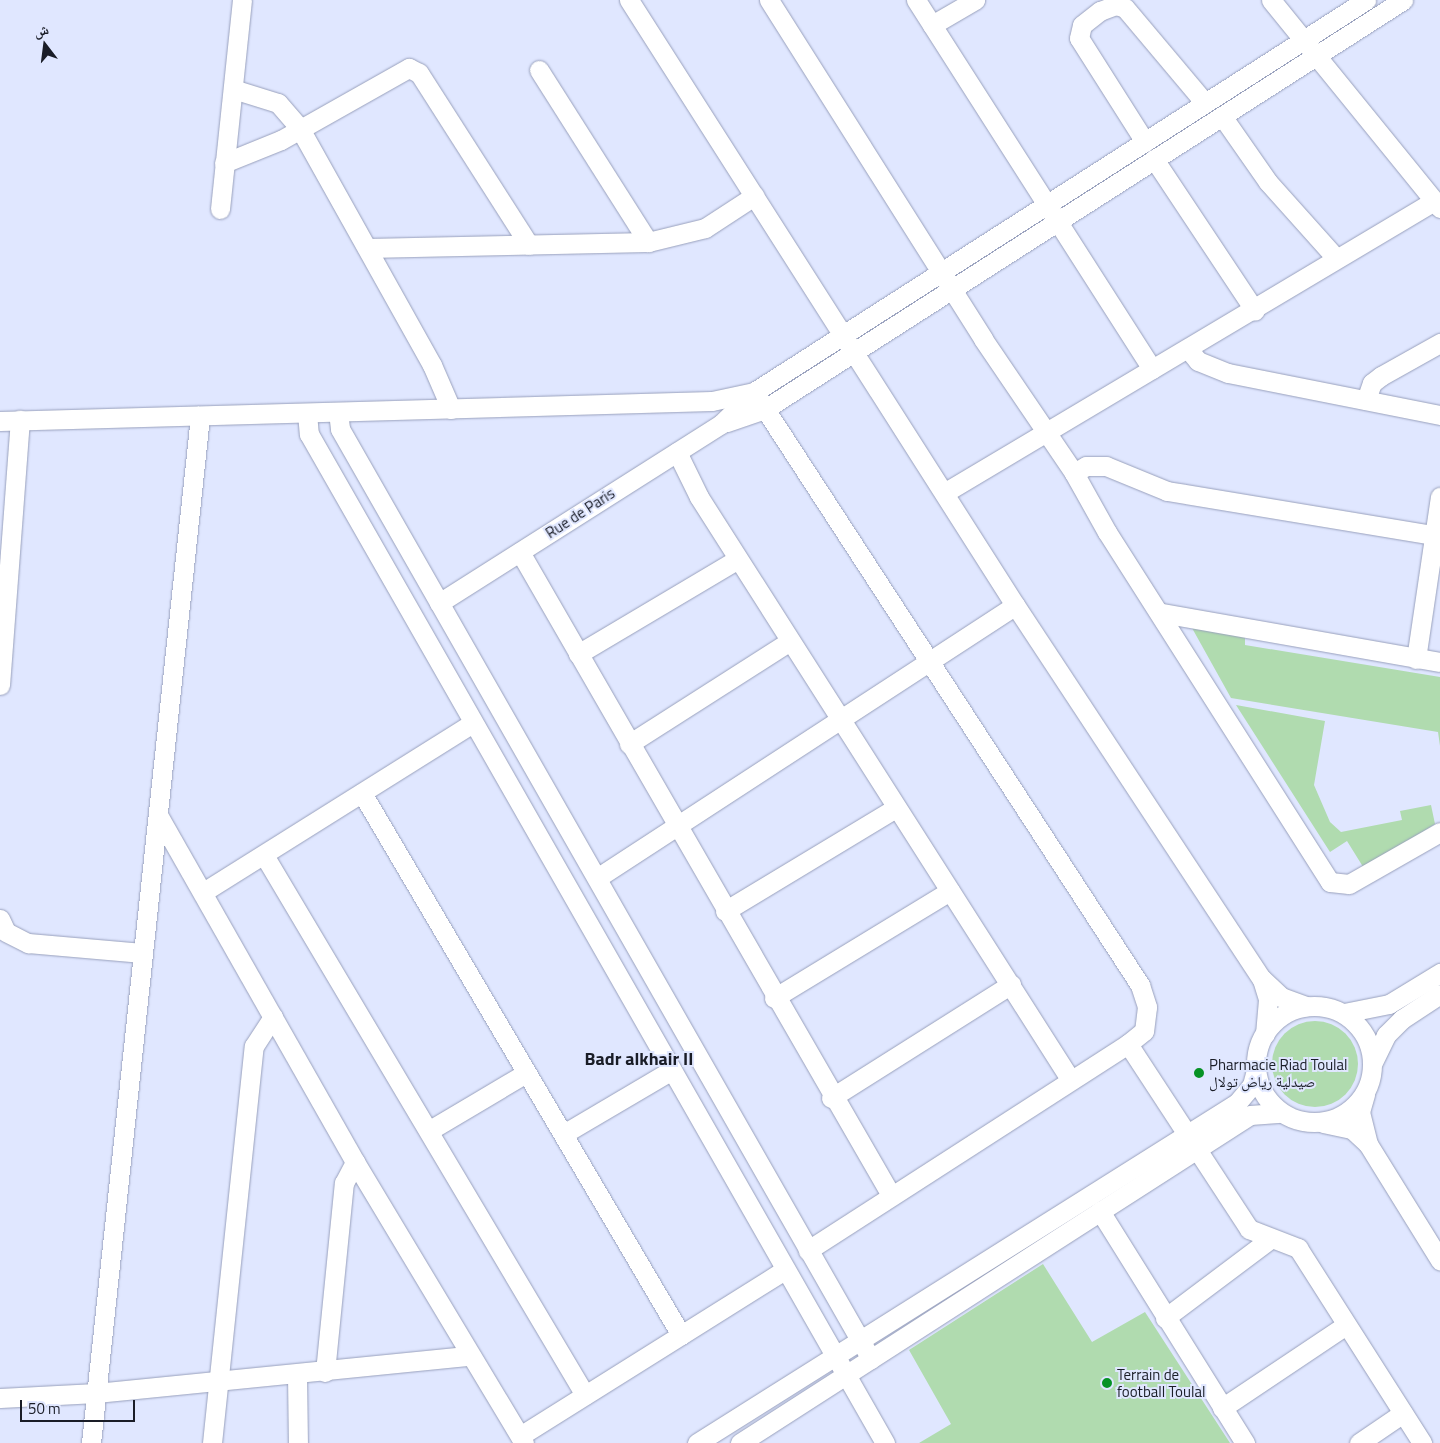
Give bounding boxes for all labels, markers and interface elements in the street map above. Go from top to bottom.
text: ش [31,18,51,42]
north arrow [20,20,70,70]
street label: Rue de Paris [542,484,618,542]
district label: Badr alkhair II [585,1048,693,1070]
place label: Pharmacie Riad Toulal صيدلية رياض تولال [1209,1055,1348,1090]
marker: Pharmacie Riad Toulal صيدلية رياض تولال [1193,1067,1205,1079]
place label: Terrain de football Toulal [1117,1365,1205,1400]
marker: Terrain de football Toulal [1101,1377,1113,1389]
scale bar [22,1390,138,1422]
text: 50 m [28,1397,61,1420]

